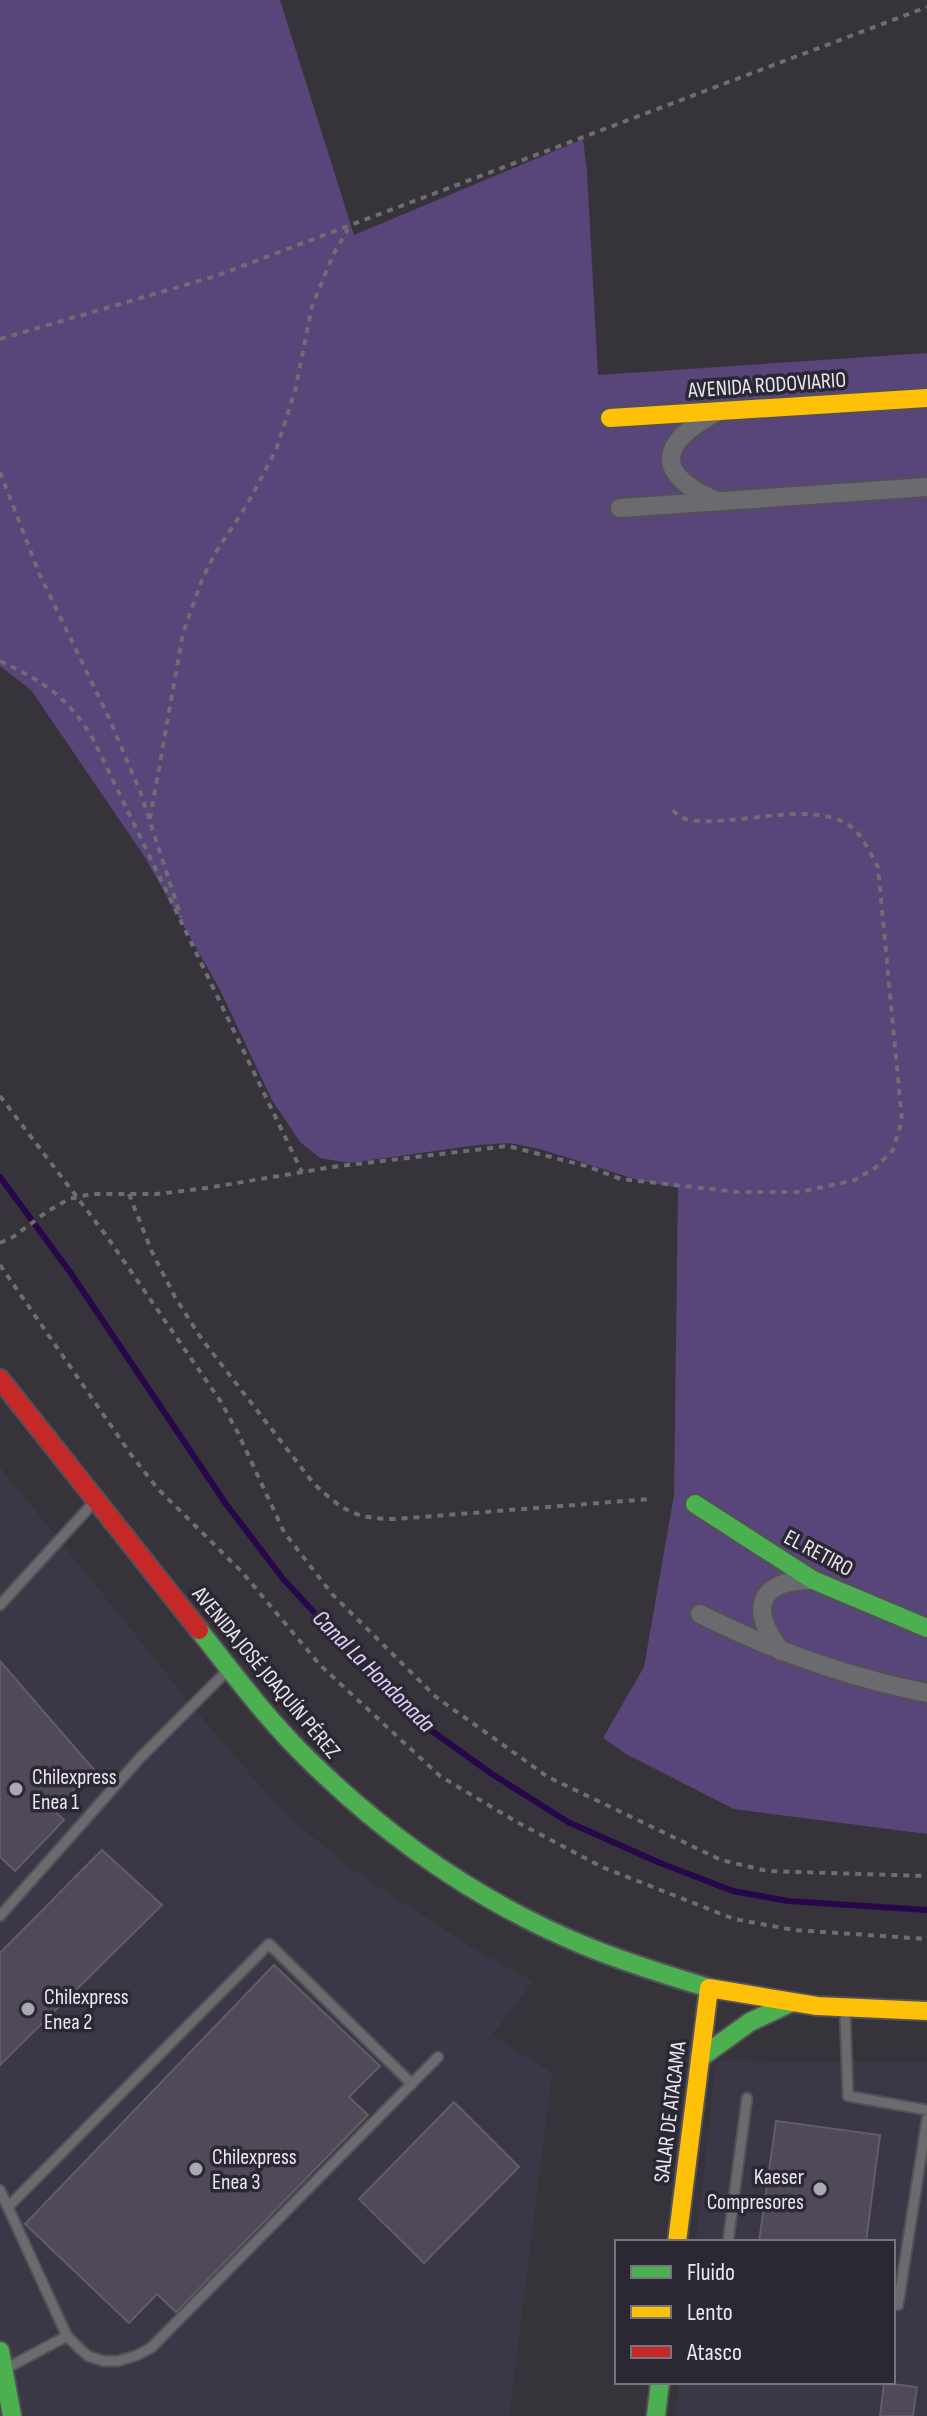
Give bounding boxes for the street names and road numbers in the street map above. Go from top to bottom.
street label: AVENIDA RODOVIARIO [686,367,847,405]
street label: EL RETIRO [779,1524,857,1583]
street label: AVENIDA JOSÉ JOAQUÍN PÉREZ [185,1581,346,1764]
street label: SALAR DE ATACAMA [648,2039,693,2184]

